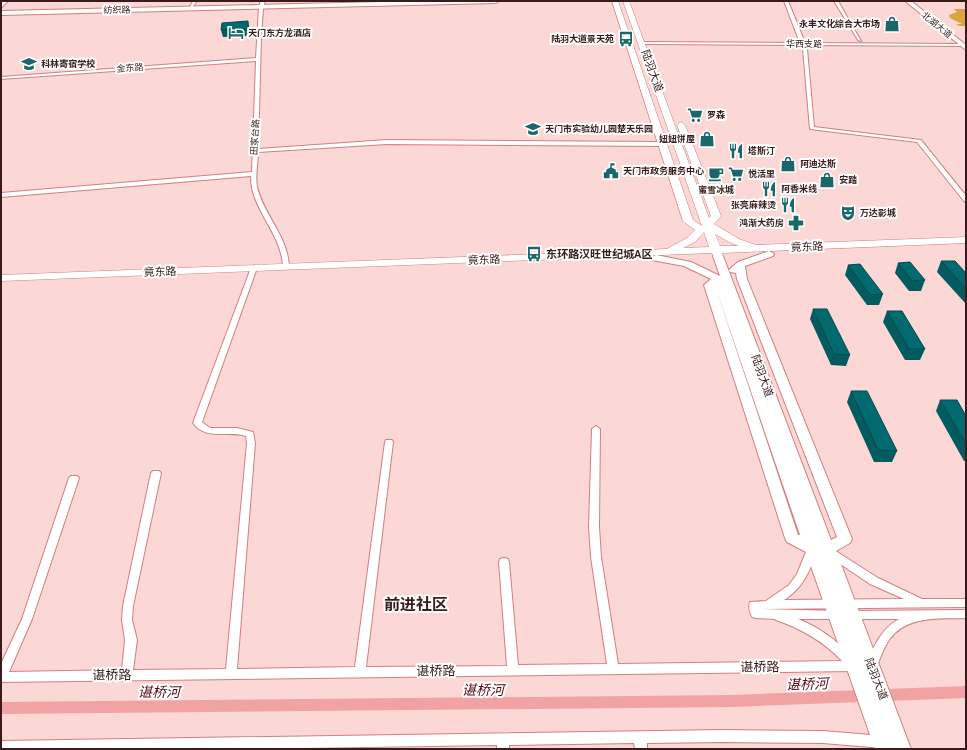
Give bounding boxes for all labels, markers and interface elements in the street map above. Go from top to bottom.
street label: 纺织路 [103,5,131,15]
street label: 北湖大道 [920,10,954,40]
shop icon: 永丰文化综合大市场 [883,15,901,33]
place label: 永丰文化综合大市场 [799,18,880,29]
hotel icon: 天门东方龙酒店 [227,24,245,42]
place label: 天门东方龙酒店 [248,27,311,38]
bus stop icon: 陆羽大道景天苑 [617,30,635,48]
place label: 陆羽大道景天苑 [551,34,614,44]
street label: 华西支路 [786,38,822,49]
street label: 陆羽大道 [638,48,666,94]
school or university icon: 科林寄宿学校 [20,55,38,73]
place label: 科林寄宿学校 [41,58,96,69]
street label: 金东路 [116,62,144,74]
supermarket icon: 罗森 [686,106,704,124]
place label: 罗森 [707,110,725,120]
street label: 田家台路 [249,119,261,155]
school or university icon: 天门市实验幼儿园楚天乐园 [524,120,542,138]
place label: 天门市实验幼儿园楚天乐园 [545,123,653,134]
shop icon: 妞妞饼屋 [698,130,716,148]
place label: 妞妞饼屋 [659,133,695,144]
restaurant icon: 塔斯汀 [727,142,745,160]
place label: 塔斯汀 [748,146,775,156]
shop icon: 阿迪达斯 [779,155,797,173]
place label: 阿迪达斯 [800,159,836,169]
public building icon: 天门市政务服务中心 [602,162,620,180]
cafe icon: 蜜雪冰城 [707,165,725,183]
supermarket icon: 悦活里 [727,165,745,183]
place label: 天门市政务服务中心 [623,166,704,176]
place label: 悦活里 [748,169,775,179]
shop icon: 安踏 [818,171,836,189]
place label: 安踏 [839,175,857,185]
restaurant icon: 阿香米线 [760,180,778,198]
place label: 蜜雪冰城 [698,184,734,195]
place label: 阿香米线 [781,184,817,194]
restaurant icon: 张亮麻辣烫 [779,196,797,214]
place label: 张亮麻辣烫 [731,199,776,210]
theatre icon: 万达影城 [839,204,857,222]
place label: 万达影城 [860,207,896,218]
pharmacy icon: 鸿渐大药房 [787,214,805,232]
place label: 鸿渐大药房 [739,218,784,228]
street label: 竟东路 [790,240,824,254]
bus stop icon: 东环路汉旺世纪城A区 [525,245,543,263]
place label: 东环路汉旺世纪城A区 [546,248,652,261]
street label: 竟东路 [467,253,501,267]
street label: 竟东路 [143,265,177,279]
street label: 陆羽大道 [748,353,776,399]
district label: 前进社区 [384,595,448,614]
street label: 陆羽大道 [862,656,890,702]
street label: 谌桥路 [740,659,780,675]
street label: 谌桥路 [416,663,456,679]
street label: 谌桥路 [92,667,132,683]
water label: 谌桥河 [786,675,831,693]
water label: 谌桥河 [462,682,507,698]
water label: 谌桥河 [138,684,183,700]

